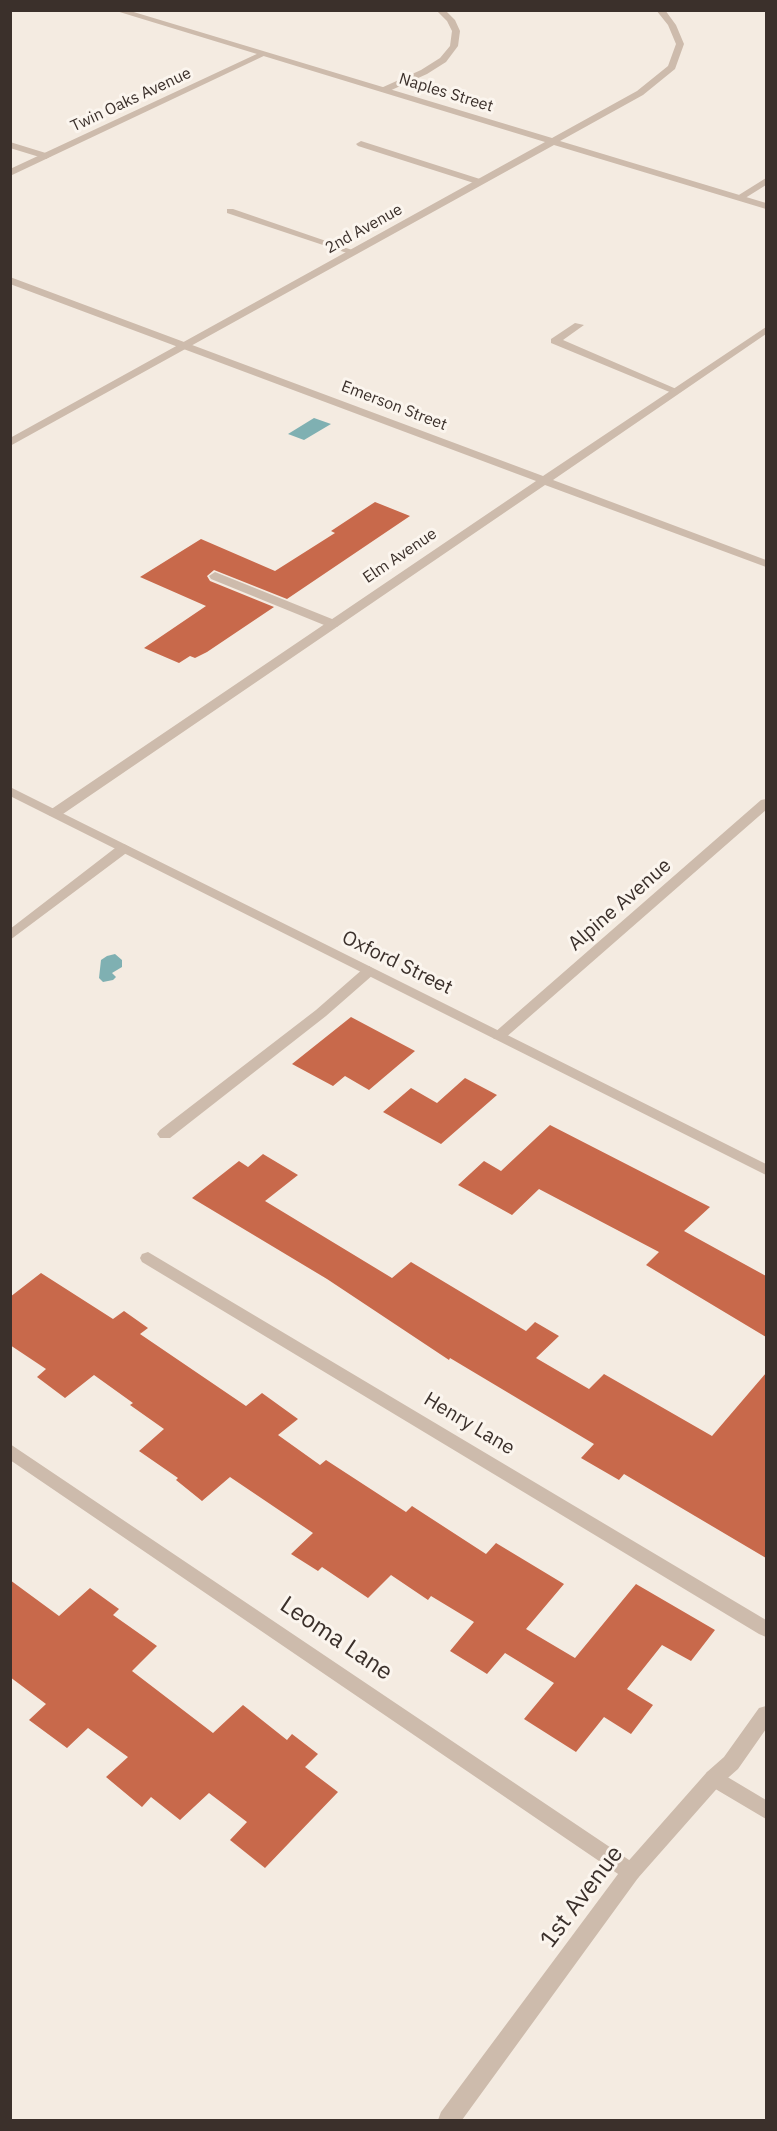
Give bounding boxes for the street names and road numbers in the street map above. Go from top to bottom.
street label: Twin Oaks Avenue [68,64,194,136]
street label: Naples Street [396,70,496,116]
street label: 2nd Avenue [322,200,406,258]
street label: Emerson Street [339,377,449,435]
street label: Elm Avenue [359,524,441,588]
street label: Alpine Avenue [564,854,676,956]
street label: Oxford Street [338,926,456,1000]
street label: Henry Lane [419,1388,519,1460]
street label: Leoma Lane [274,1591,398,1687]
street label: 1st Avenue [534,1840,630,1954]

